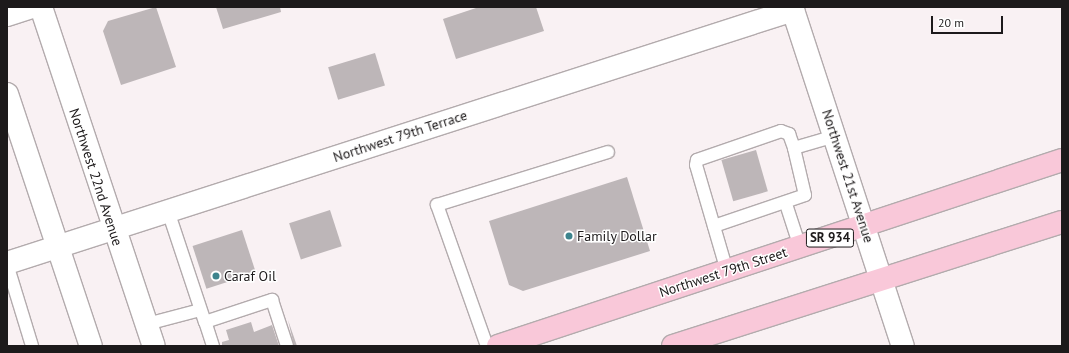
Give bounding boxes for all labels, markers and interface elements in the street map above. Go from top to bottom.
scale bar [933,8,1005,34]
text: 20 m [938,15,964,30]
street label: Northwest 22nd Avenue [66,106,126,248]
street label: Northwest 79th Terrace [331,106,469,166]
street label: Northwest 21st Avenue [818,107,878,245]
road number: SR 934 [805,227,855,249]
place label: Family Dollar [577,228,657,244]
marker: Family Dollar [564,231,574,241]
street label: Northwest 79th Street [657,243,789,301]
place label: Caraf Oil [224,268,276,284]
marker: Caraf Oil [211,271,221,281]

